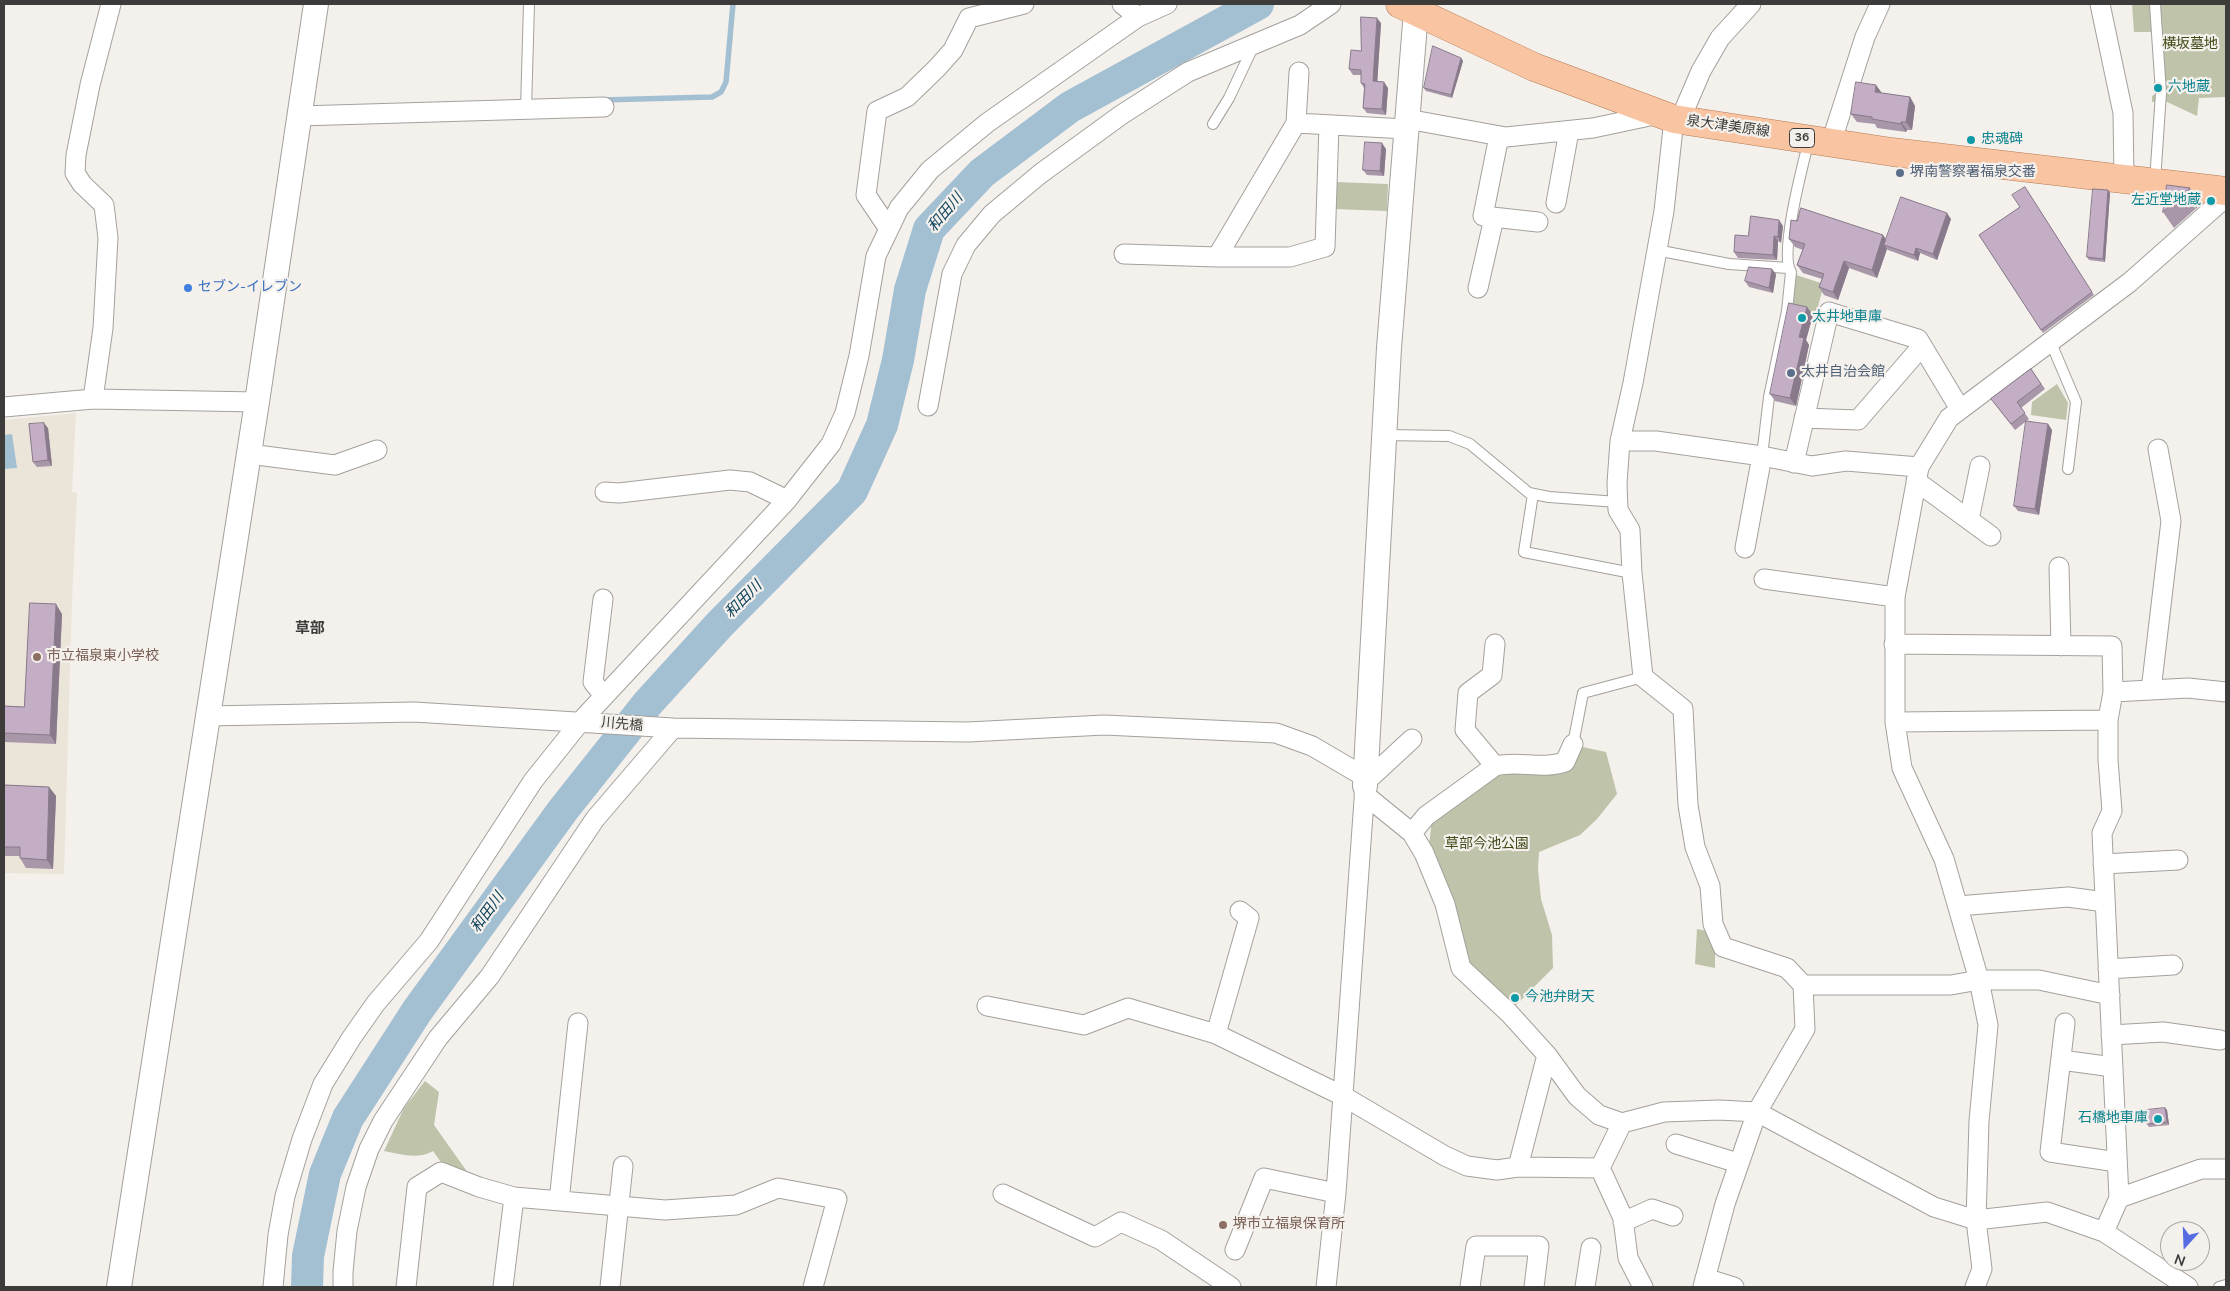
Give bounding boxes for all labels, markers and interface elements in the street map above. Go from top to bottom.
park label: 横坂墓地 [2162,37,2218,53]
place label: 六地蔵 [2168,80,2210,96]
marker: 六地蔵 [2152,82,2164,94]
street label: 泉大津美原線 [1685,113,1771,141]
road number: 36 [1790,128,1814,148]
place label: 忠魂碑 [1981,132,2023,148]
marker: 忠魂碑 [1965,134,1977,146]
place label: 堺南警察署福泉交番 [1910,165,2036,181]
marker: 堺南警察署福泉交番 [1894,167,1906,179]
water label: 和田川 [925,190,967,236]
place label: 左近堂地蔵 [2131,193,2201,209]
marker: 左近堂地蔵 [2205,195,2217,207]
place label: セブン-イレブン [198,280,302,296]
marker: セブン-イレブン [182,282,194,294]
place label: 太井地車庫 [1812,310,1882,326]
marker: 太井地車庫 [1796,312,1808,324]
place label: 太井自治会館 [1801,365,1885,381]
marker: 太井自治会館 [1785,367,1797,379]
water label: 和田川 [722,578,766,622]
district label: 草部 [295,620,325,638]
place label: 市立福泉東小学校 [47,649,159,665]
marker: 市立福泉東小学校 [31,651,43,663]
street label: 川先橋 [600,715,644,735]
park label: 草部今池公園 [1445,837,1529,853]
water label: 和田川 [467,890,509,936]
place label: 今池弁財天 [1525,990,1595,1006]
marker: 今池弁財天 [1509,992,1521,1004]
place label: 石橋地車庫 [2078,1111,2148,1127]
marker: 石橋地車庫 [2152,1113,2164,1125]
place label: 堺市立福泉保育所 [1233,1217,1345,1233]
marker: 堺市立福泉保育所 [1217,1219,1229,1231]
north arrow [2160,1221,2210,1271]
text: N [2172,1249,2188,1270]

